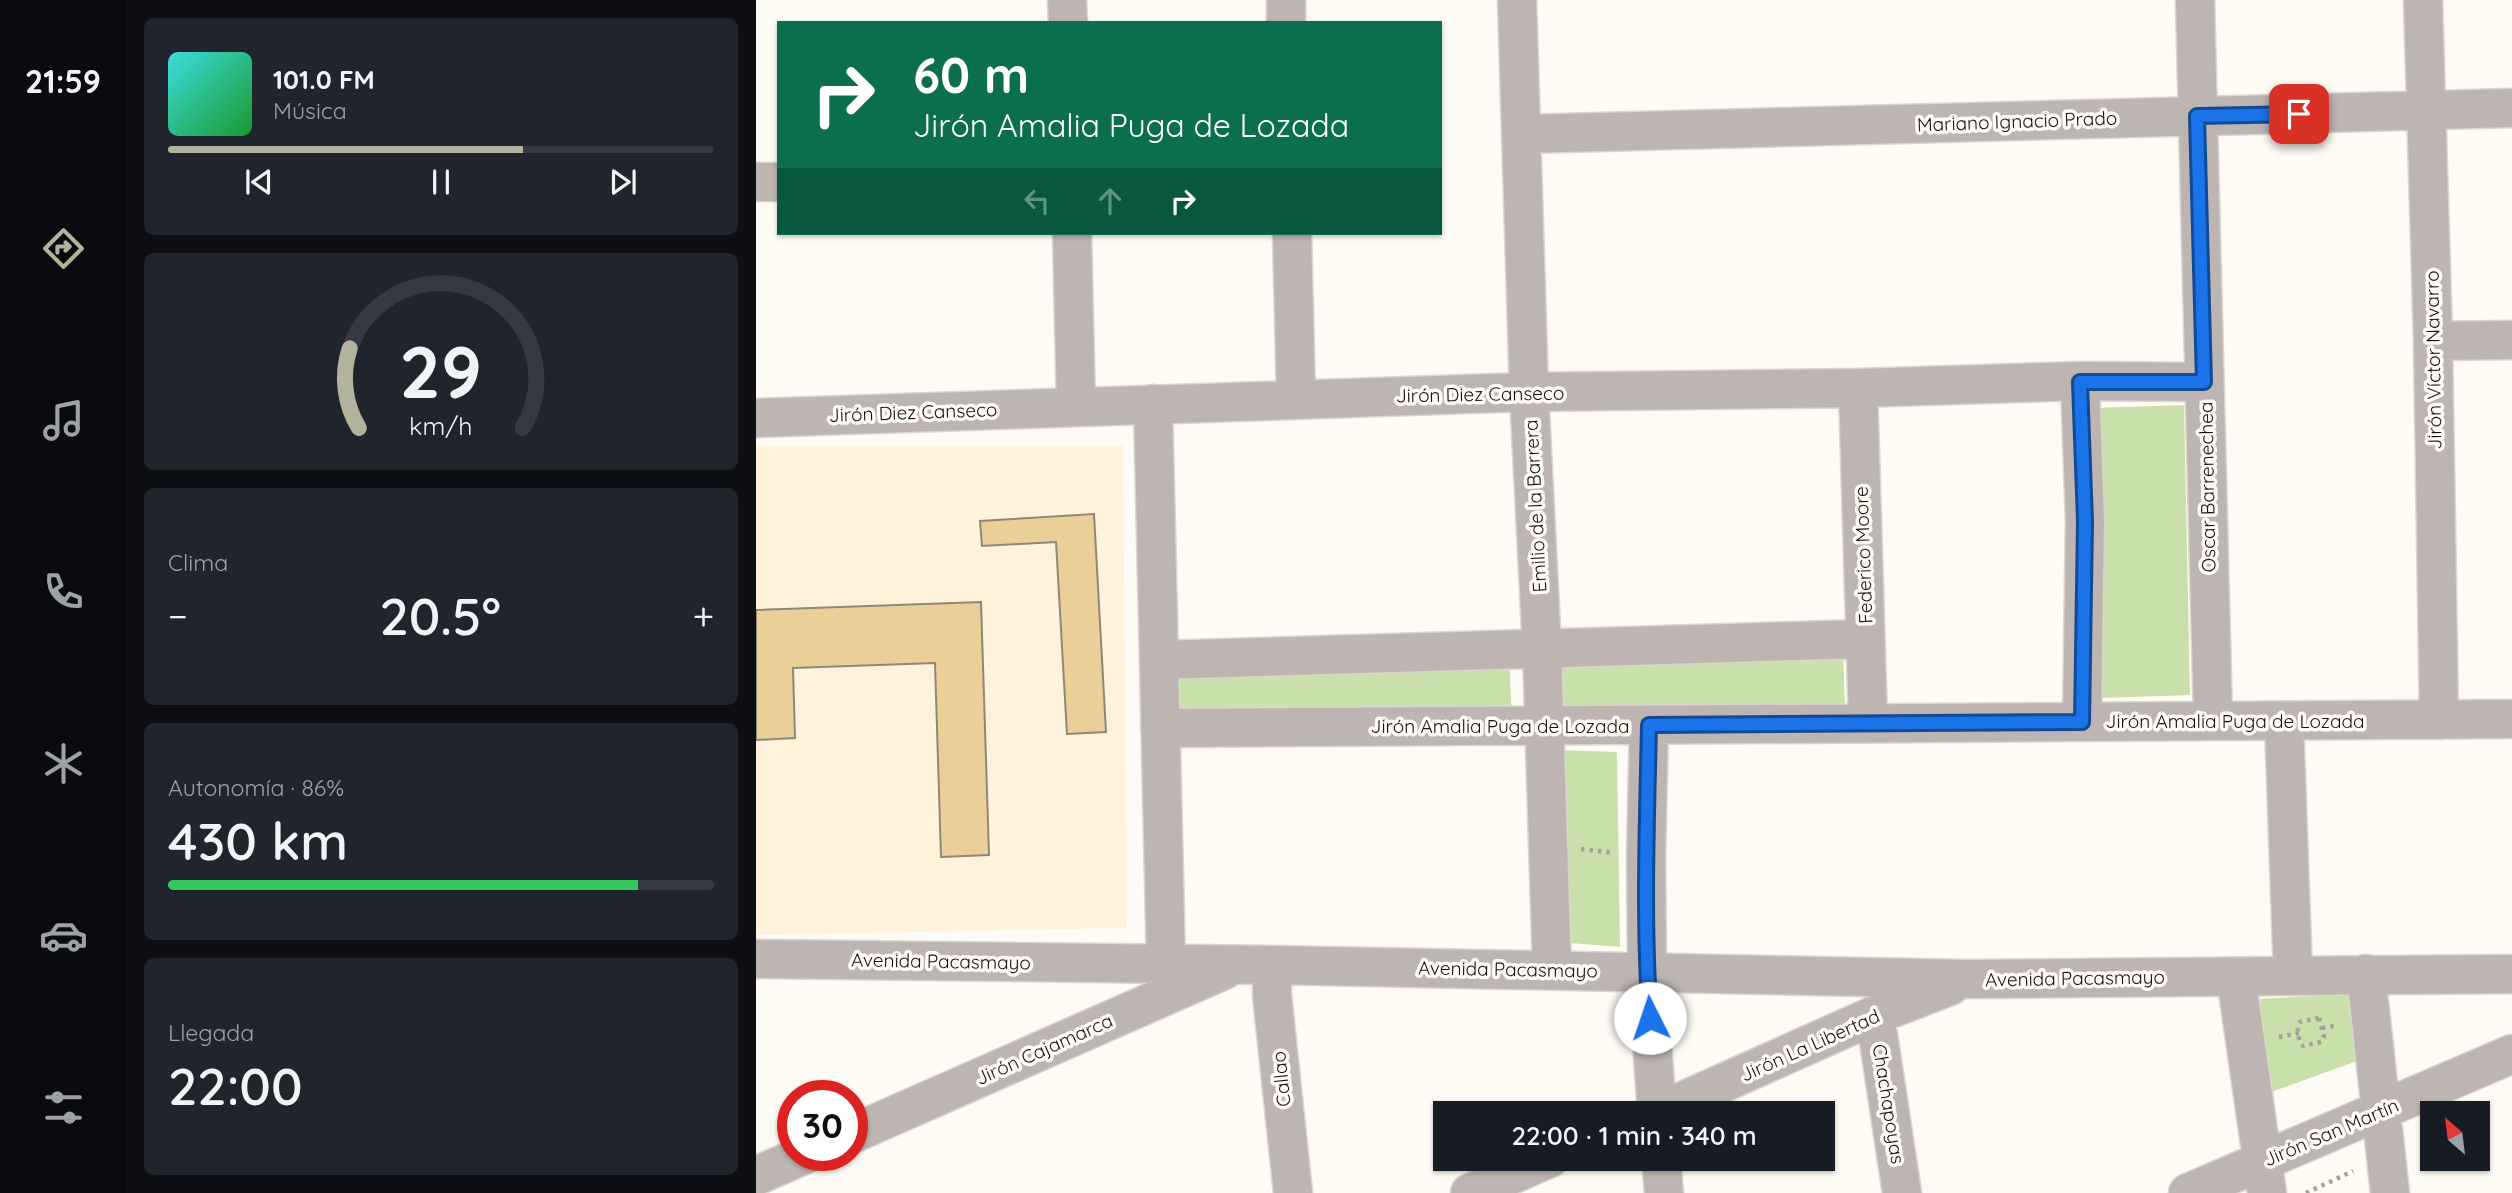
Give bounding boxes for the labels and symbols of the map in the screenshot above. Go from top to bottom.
pin [2269,84,2329,144]
street label: Mariano Ignacio Prado [1916,106,2118,136]
street label: Jirón Víctor Navarro [2419,270,2447,450]
street label: Jirón Diez Canseco [1396,381,1564,407]
street label: Jirón Diez Canseco [828,397,998,427]
street label: Oscar Barrenechea [2194,401,2220,573]
street label: Emilio de la Barrera [1518,419,1552,593]
street label: Federico Moore [1849,486,1877,624]
street label: Jirón Amalia Puga de Lozada [2106,709,2364,733]
street label: Jirón Amalia Puga de Lozada [1371,714,1629,738]
street label: Avenida Pacasmayo [851,947,1031,975]
street label: Avenida Pacasmayo [1418,955,1598,983]
street label: Avenida Pacasmayo [1985,964,2165,992]
position arrow [1613,981,1687,1055]
street label: Jirón La Libertad [1737,1004,1883,1086]
street label: Jirón Cajamarca [972,1008,1116,1090]
street label: Chachapoyas [1868,1042,1910,1166]
street label: Callao [1266,1050,1296,1108]
speed limit sign: 30 [777,1080,868,1171]
street label: Jirón San Martín [2260,1093,2402,1171]
north arrow [2420,1101,2490,1171]

